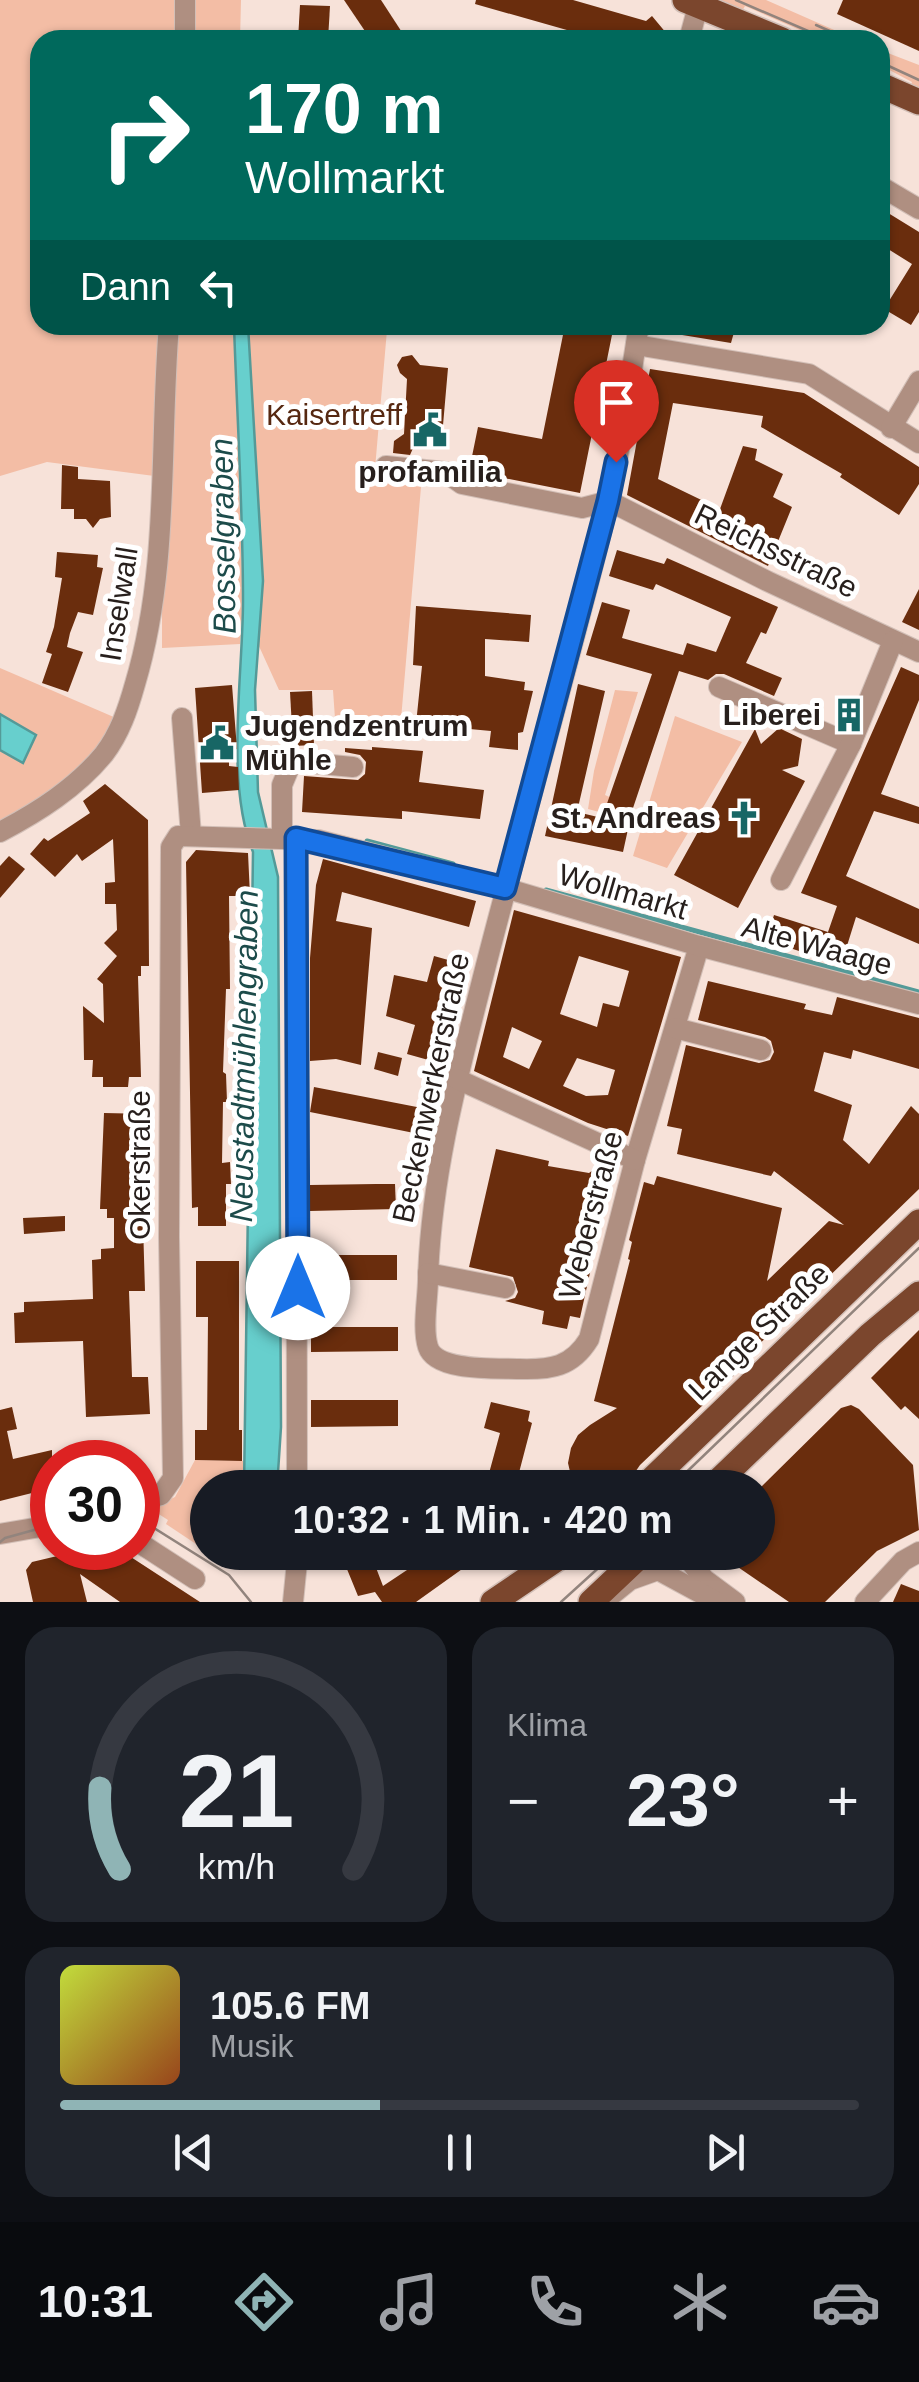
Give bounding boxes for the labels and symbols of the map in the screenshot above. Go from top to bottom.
pin [574,360,659,463]
park label: Kaisertreff [266,398,403,431]
public building icon: profamilia [411,411,449,449]
water label: Bosselgraben [203,438,243,634]
place label: profamilia [358,455,502,488]
street label: Reichsstraße [690,497,863,604]
street label: Inselwall [93,545,144,663]
building icon: Liberei [830,696,868,734]
place label: Liberei [723,698,821,731]
place label: Jugendzentrum Mühle [245,709,468,776]
public building icon: Jugendzentrum Mühle [198,724,236,762]
church icon: St. Andreas [725,799,763,837]
place label: St. Andreas [550,801,716,834]
street label: Wollmarkt [555,857,692,926]
water label: Neustadtmühlengraben [223,889,265,1223]
street label: Alte Waage [738,910,896,981]
street label: Beckenwerkerstraße [386,950,475,1226]
street label: Okerstraße [123,1090,156,1240]
street label: Weberstraße [552,1127,629,1303]
position arrow [246,1236,350,1340]
street label: Lange Straße [682,1257,836,1407]
speed limit sign: 30 [30,1440,160,1570]

